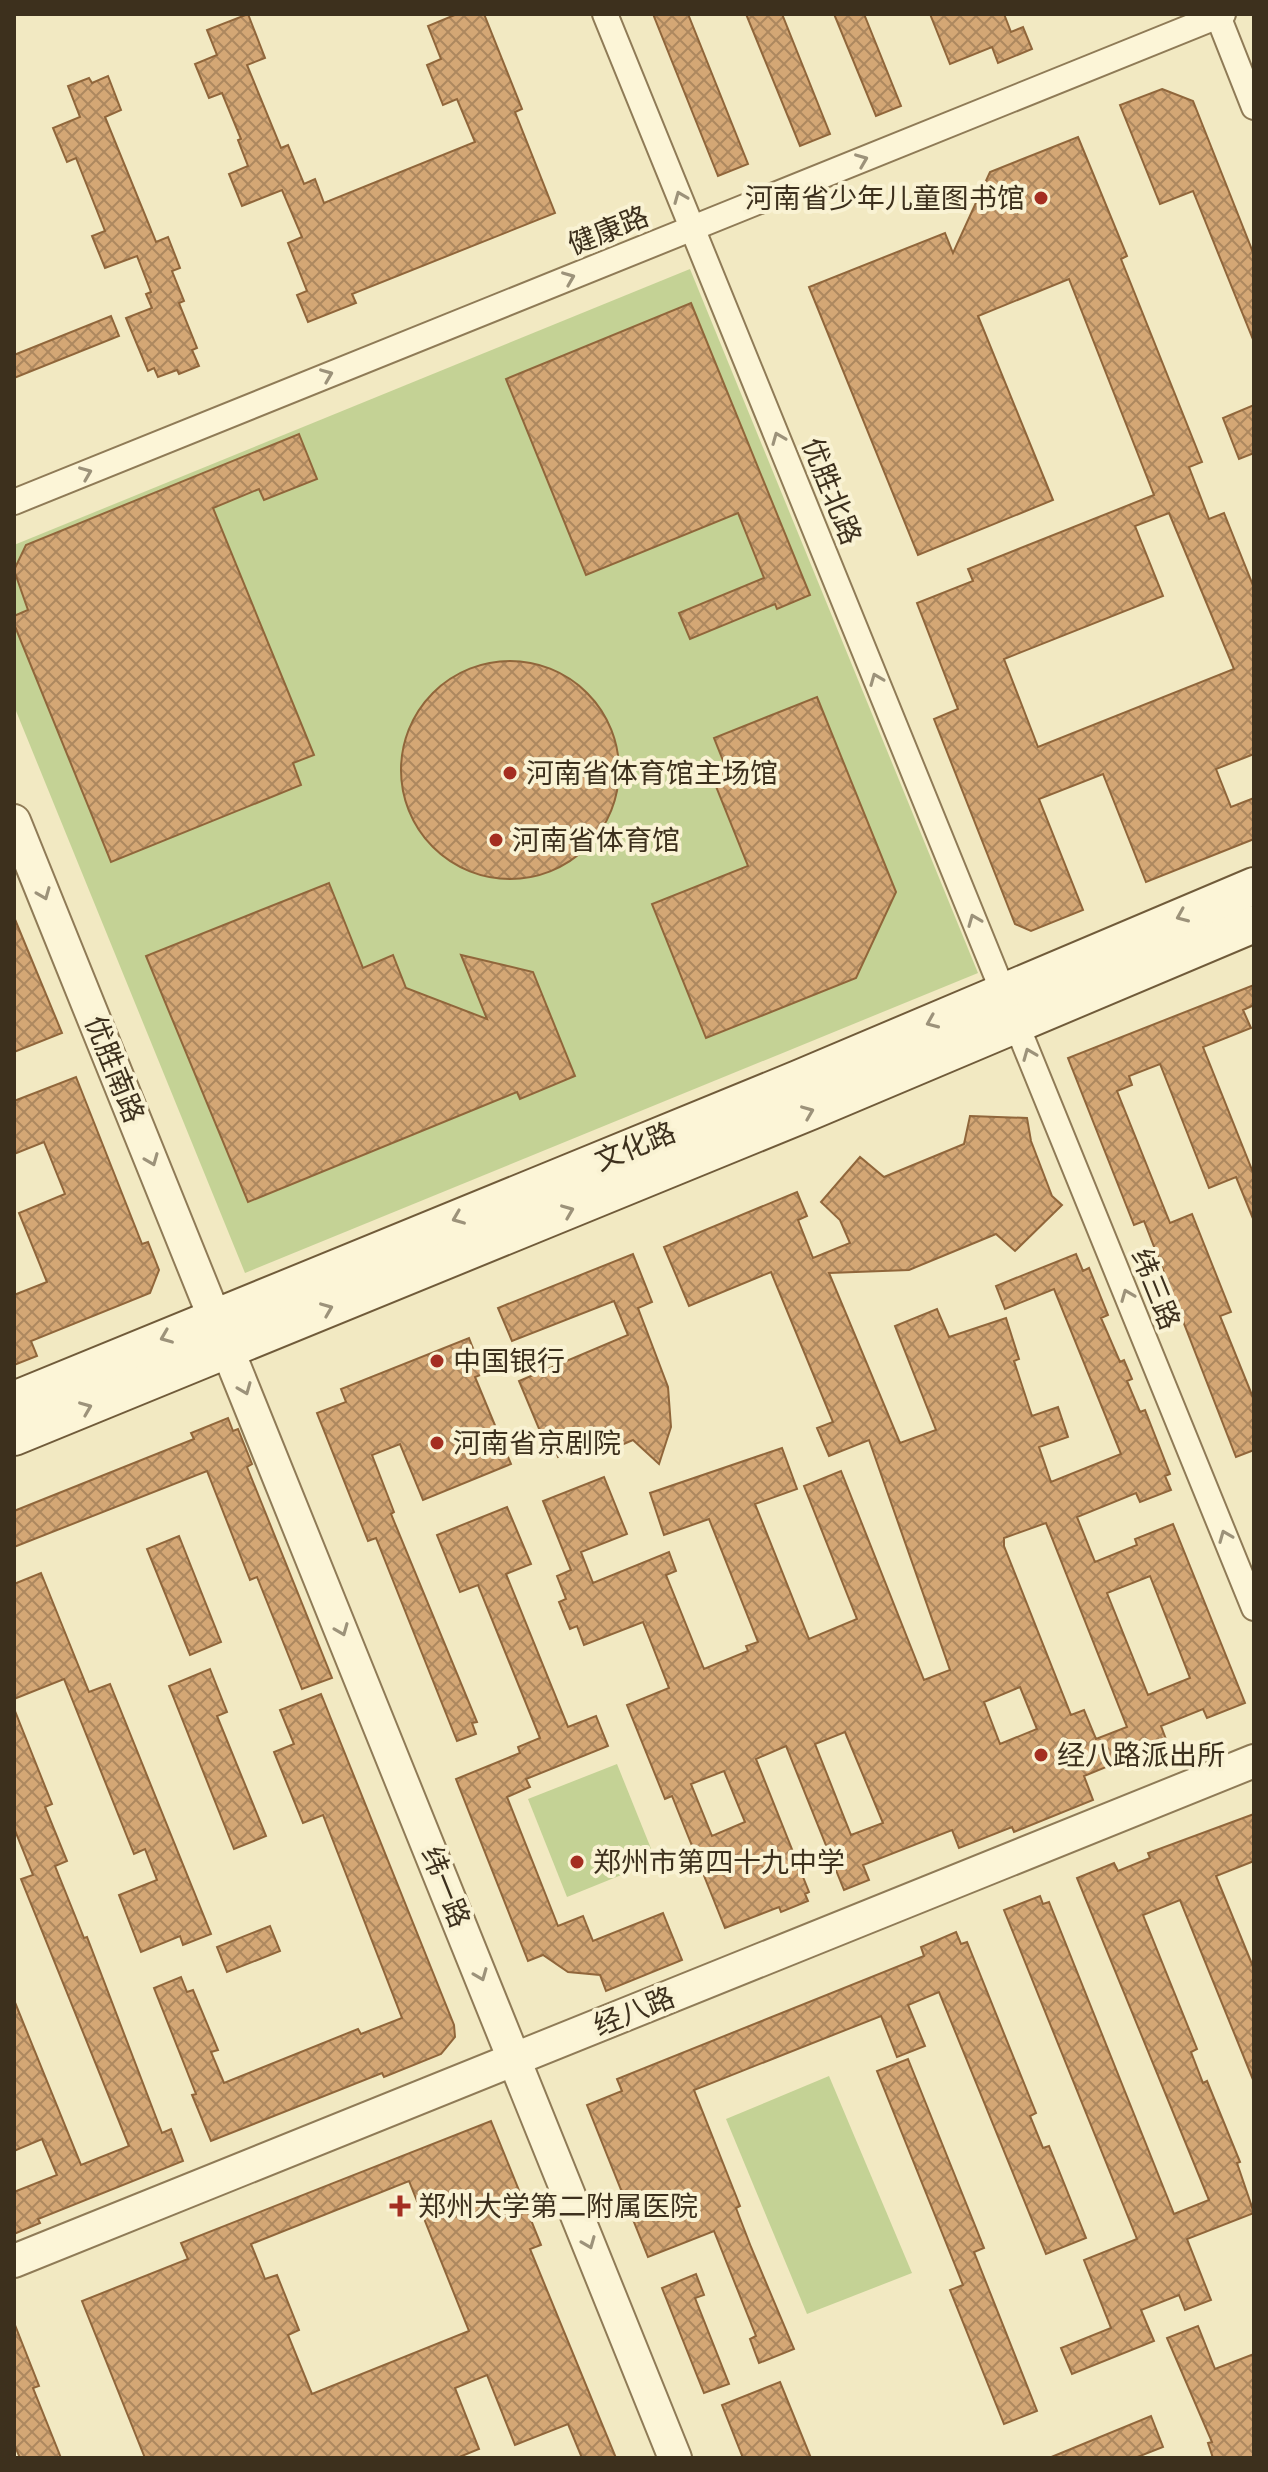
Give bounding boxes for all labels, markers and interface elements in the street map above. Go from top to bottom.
one-way arrow [854,153,868,170]
place label: 河南省少年儿童图书馆 [745,180,1025,216]
marker: 河南省少年儿童图书馆 [1032,189,1050,207]
one-way arrow [674,191,690,205]
street label: 健康路 [562,198,654,262]
one-way arrow [561,271,575,288]
one-way arrow [319,369,333,385]
one-way arrow [772,432,788,446]
street label: 优胜北路 [794,432,870,550]
one-way arrow [78,466,92,482]
one-way arrow [869,673,886,687]
place label: 河南省体育馆主场馆 [526,755,778,791]
marker: 河南省体育馆主场馆 [501,764,519,782]
place label: 河南省体育馆 [512,822,680,858]
marker: 河南省体育馆 [487,831,505,849]
one-way arrow [34,886,50,900]
one-way arrow [1176,907,1190,923]
one-way arrow [967,914,984,928]
street label: 优胜南路 [77,1010,153,1128]
one-way arrow [925,1013,940,1029]
one-way arrow [1022,1048,1038,1062]
one-way arrow [800,1106,814,1122]
street label: 文化路 [589,1114,681,1178]
one-way arrow [143,1152,159,1166]
one-way arrow [560,1204,574,1221]
one-way arrow [452,1208,466,1225]
street label: 纬三路 [1124,1243,1188,1335]
one-way arrow [1120,1289,1136,1303]
one-way arrow [319,1302,333,1319]
one-way arrow [160,1328,174,1344]
place label: 中国银行 [453,1343,565,1379]
marker: 中国银行 [428,1352,446,1370]
one-way arrow [235,1381,252,1395]
one-way arrow [78,1401,92,1417]
place label: 河南省京剧院 [453,1425,621,1461]
marker: 河南省京剧院 [428,1434,446,1452]
one-way arrow [1218,1530,1234,1544]
one-way arrow [333,1622,349,1636]
place label: 经八路派出所 [1057,1737,1225,1773]
marker: 经八路派出所 [1032,1746,1050,1764]
street label: 纬一路 [414,1841,478,1933]
place label: 郑州市第四十九中学 [593,1844,845,1880]
marker: 郑州市第四十九中学 [568,1853,586,1871]
one-way arrow [472,1967,488,1981]
street label: 经八路 [588,1979,680,2043]
place label: 郑州大学第二附属医院 [418,2188,698,2224]
marker: 郑州大学第二附属医院 [389,2195,411,2217]
one-way arrow [579,2235,596,2249]

